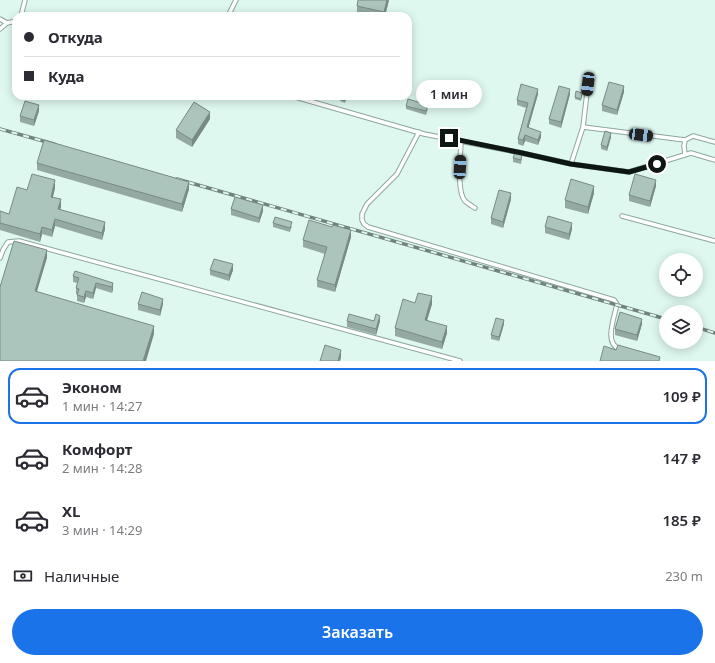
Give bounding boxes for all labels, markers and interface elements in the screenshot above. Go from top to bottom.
text: Откуда [48,27,103,47]
text: Куда [48,66,85,86]
car [581,71,595,97]
callout: 1 мин [416,80,482,108]
text: 1 мин [430,85,468,103]
car [628,128,654,142]
route end [440,129,458,147]
car [453,155,467,179]
route start [648,155,666,173]
map controls [659,253,703,349]
button: locate [659,253,703,297]
button: layers [659,305,703,349]
text: Эконом [62,377,122,397]
icon: car [14,378,50,414]
text: 109 ₽ [662,386,701,406]
text: 1 мин · 14:27 [62,397,142,415]
text: Комфорт [62,439,132,459]
icon: car [14,440,50,476]
text: 147 ₽ [662,448,701,468]
text: 2 мин · 14:28 [62,459,142,477]
text: XL [62,501,80,521]
icon: car [14,502,50,538]
text: 185 ₽ [662,510,701,530]
text: 3 мин · 14:29 [62,521,142,539]
icon: cash [12,565,34,587]
text: Наличные [44,566,119,586]
text: 230 m [665,567,703,585]
button: Заказать [12,609,703,655]

